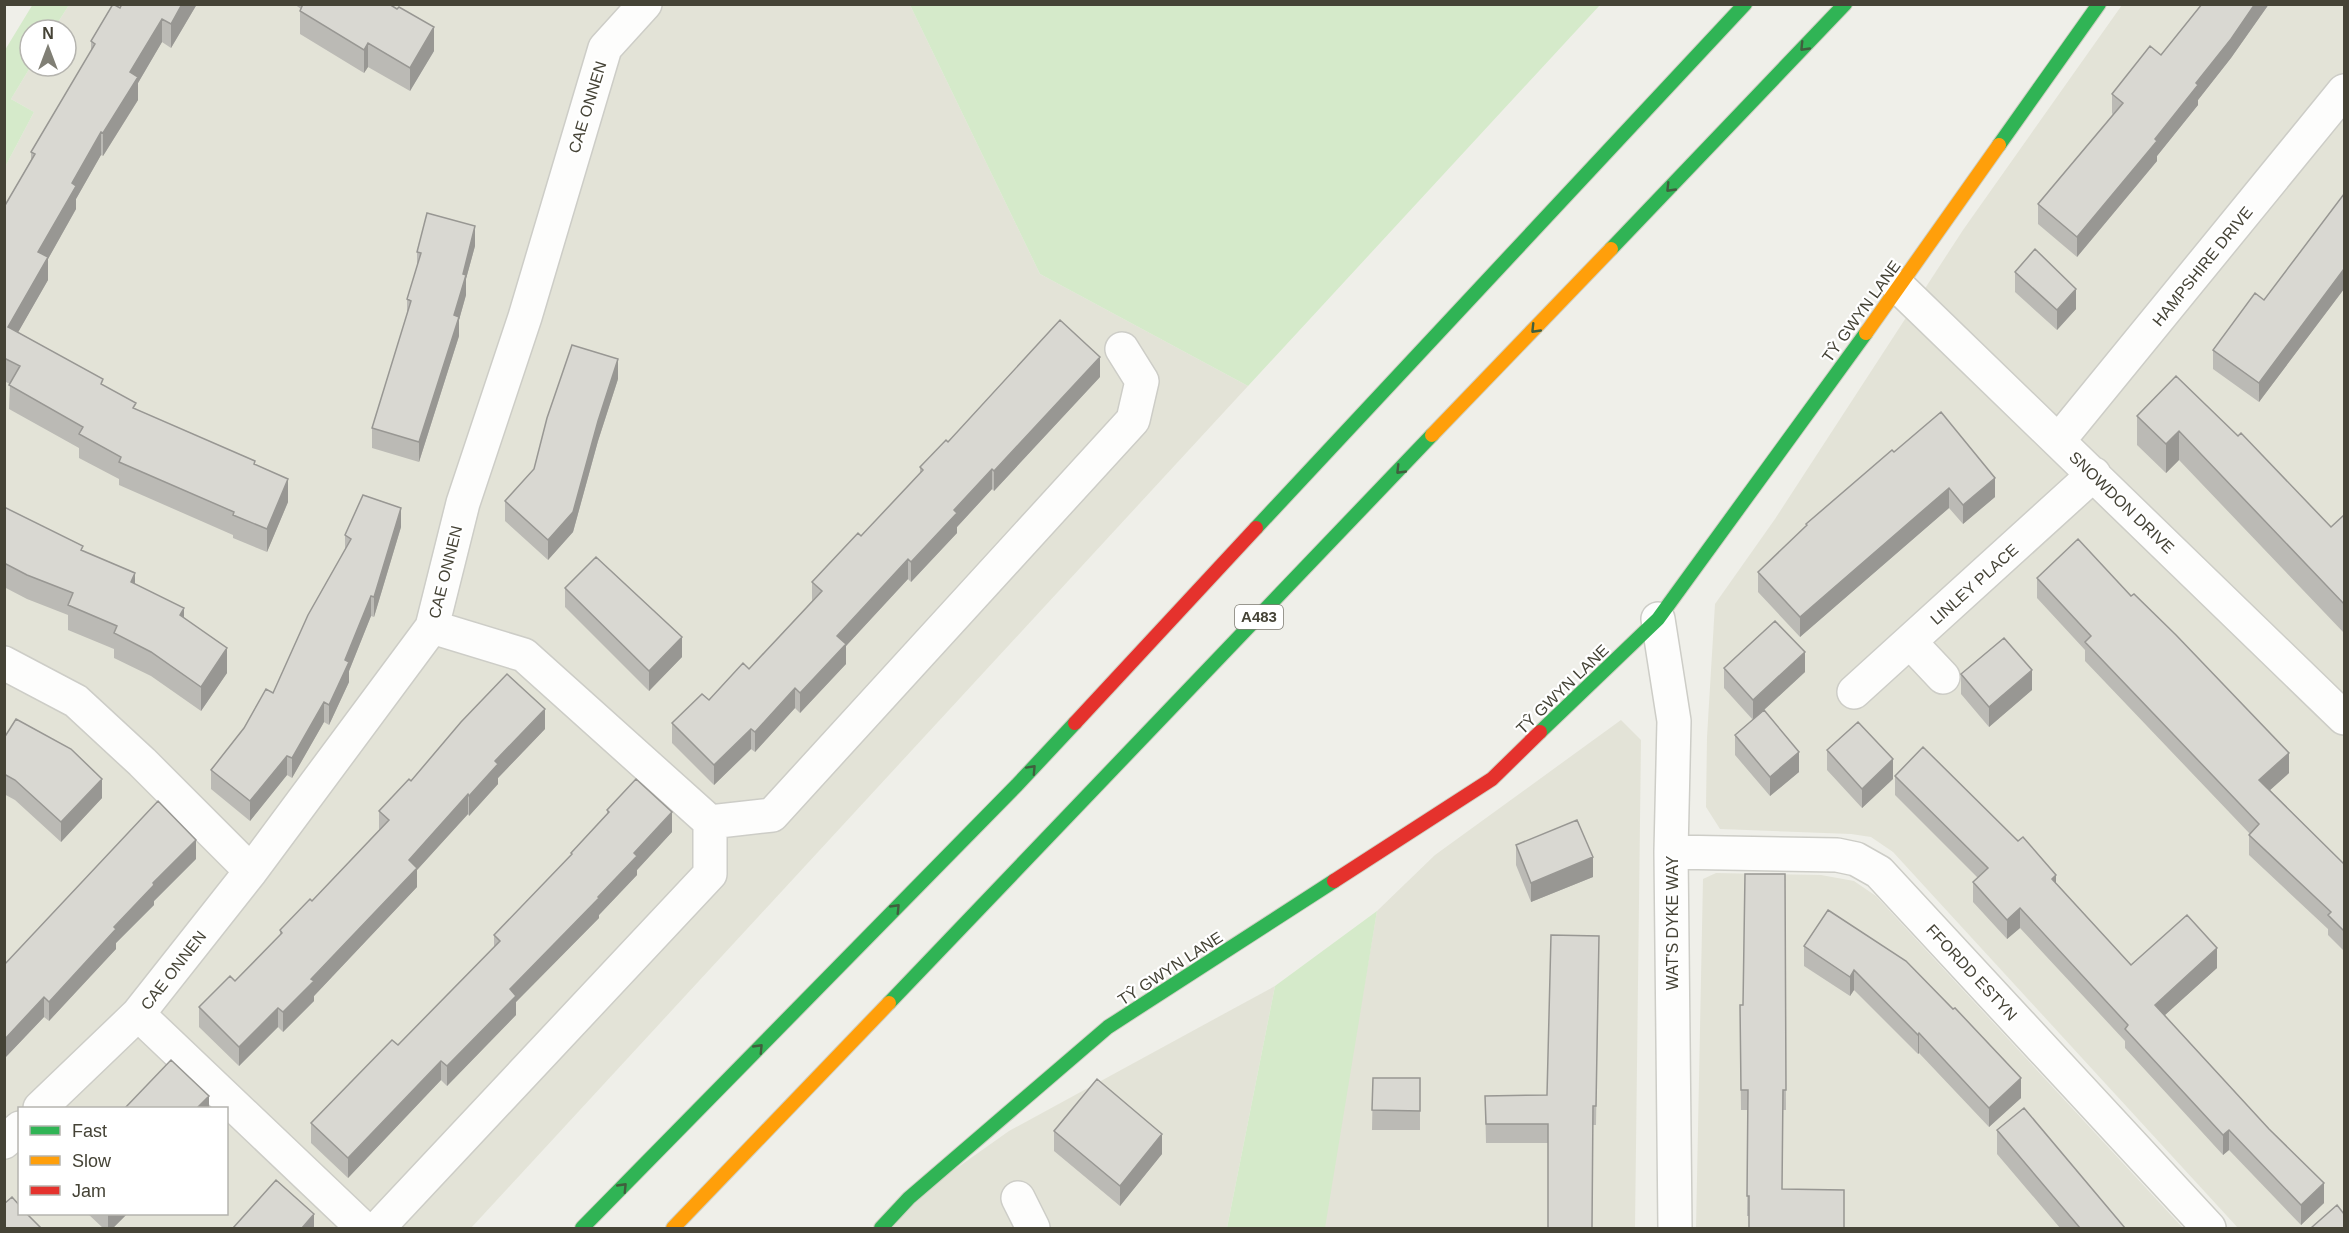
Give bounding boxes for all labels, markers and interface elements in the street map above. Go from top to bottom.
north arrow [18,18,78,78]
text: N [42,25,54,42]
one-way arrow [1801,39,1812,50]
street label: CAE ONNEN [565,59,610,155]
one-way arrow [1666,180,1677,191]
street label: HAMPSHIRE DRIVE [2149,203,2256,329]
street label: TŶ GWYN LANE [1818,257,1904,365]
one-way arrow [1531,322,1542,332]
street label: SNOWDON DRIVE [2066,448,2177,557]
one-way arrow [1396,463,1407,473]
street label: CAE ONNEN [426,524,465,620]
street label: LINLEY PLACE [1927,541,2022,628]
road number: A483 [1235,605,1283,629]
street label: TŶ GWYN LANE [1512,641,1612,737]
one-way arrow [1025,765,1036,775]
street label: WAT'S DYKE WAY [1664,855,1681,990]
one-way arrow [888,905,899,916]
street label: FFORDD ESTYN [1923,921,2020,1024]
street label: CAE ONNEN [137,928,209,1013]
street label: TŶ GWYN LANE [1114,928,1226,1008]
one-way arrow [752,1044,763,1055]
legend [18,1107,228,1215]
text: Fast [72,1121,107,1141]
text: Slow [72,1151,112,1171]
text: Jam [72,1181,106,1201]
one-way arrow [615,1183,626,1194]

